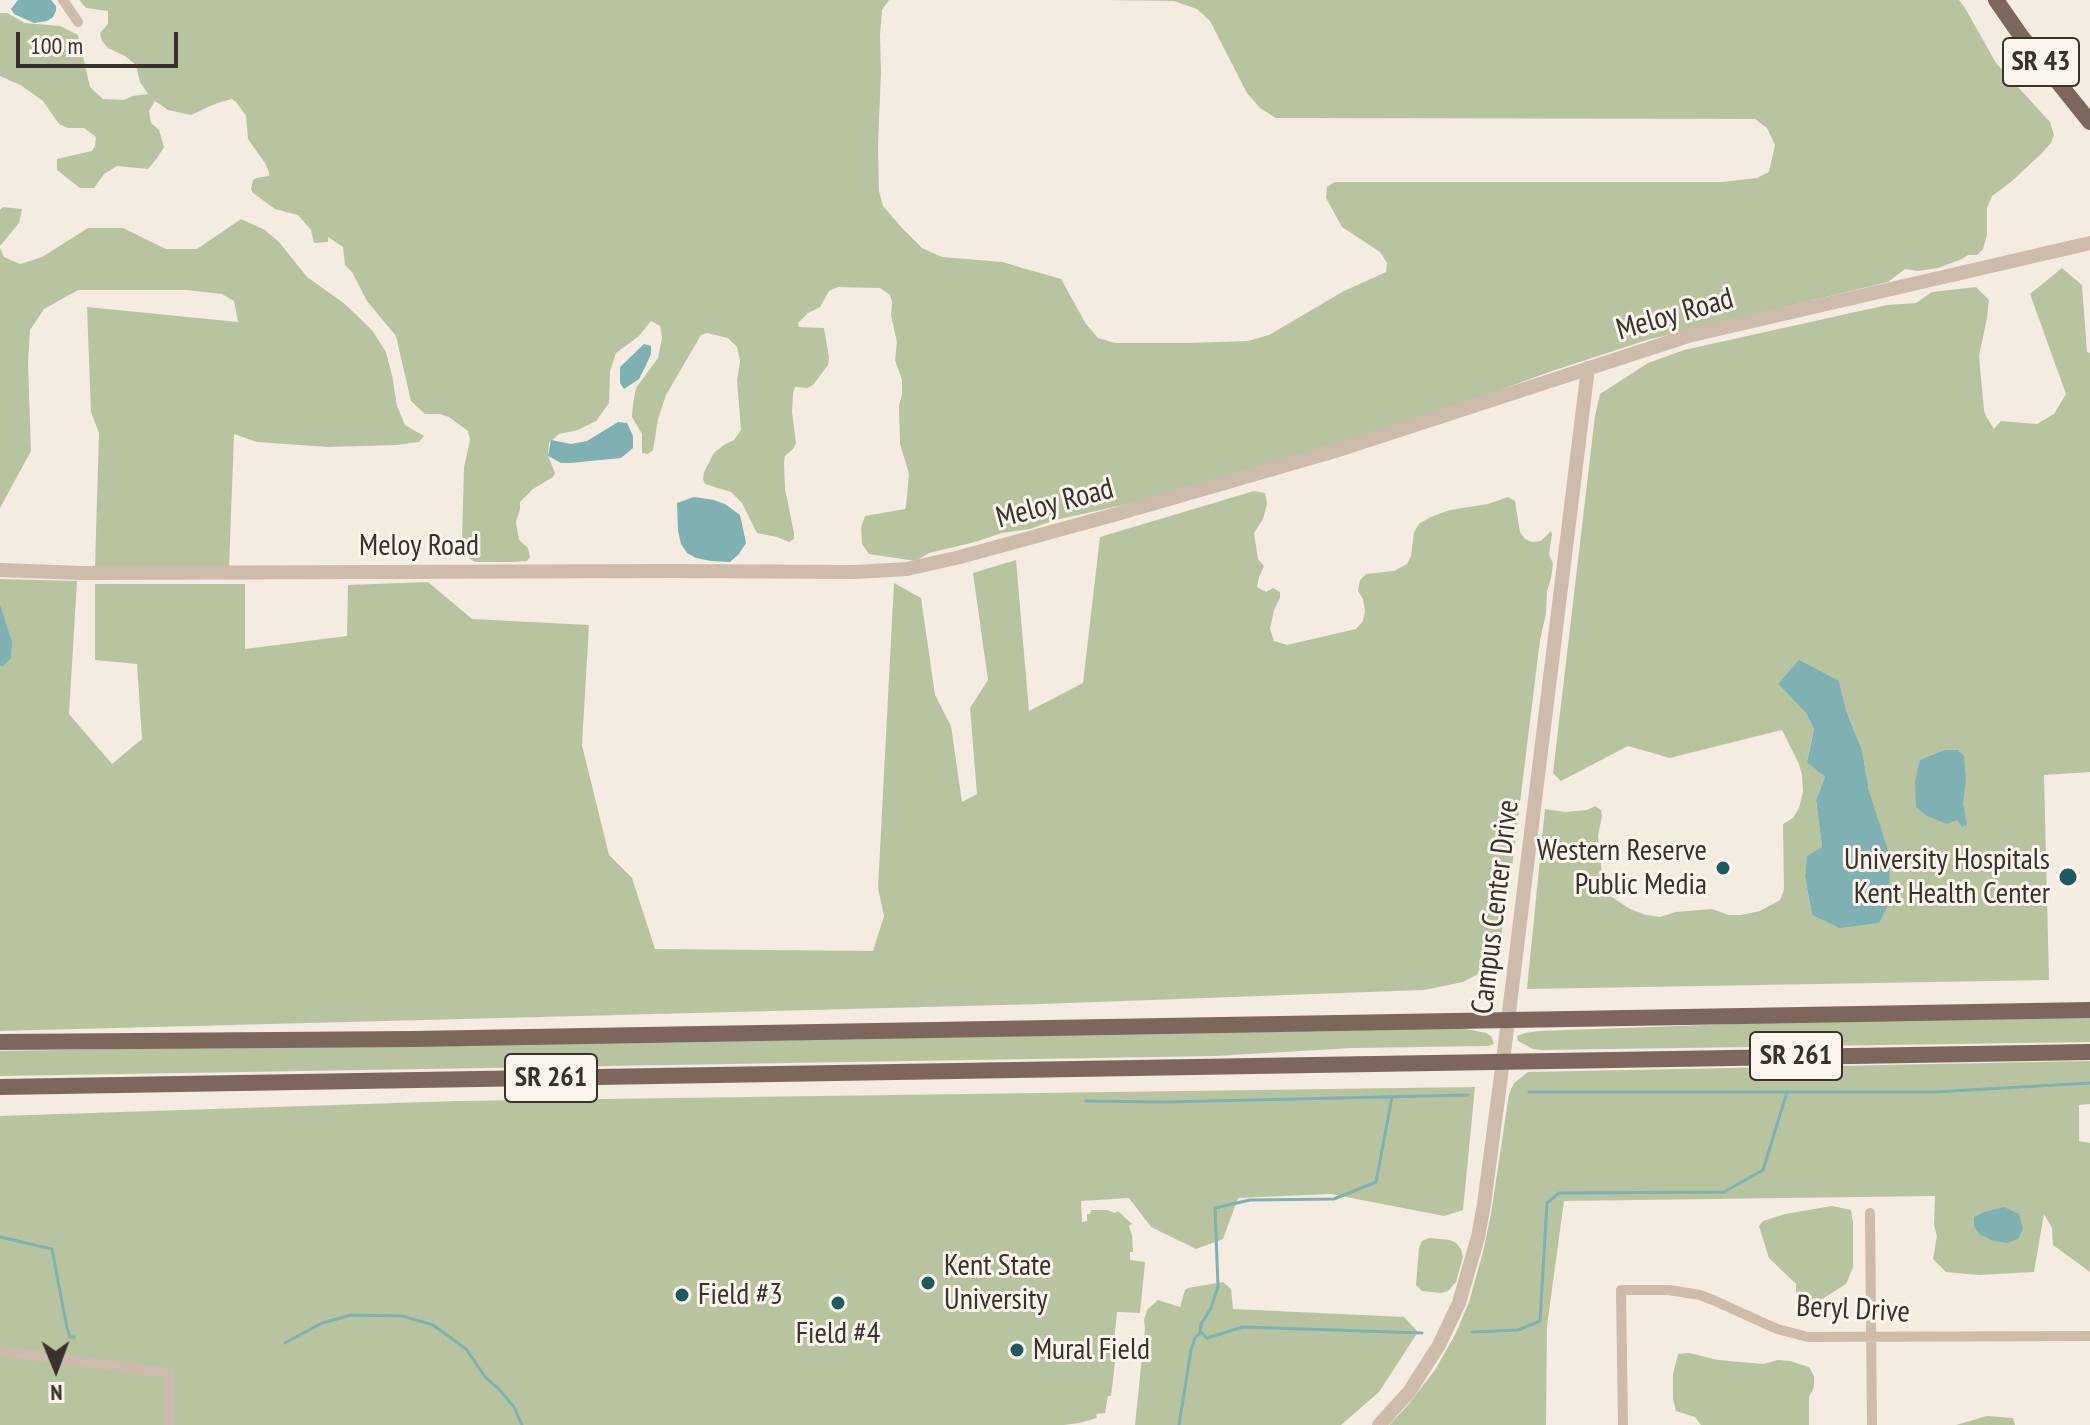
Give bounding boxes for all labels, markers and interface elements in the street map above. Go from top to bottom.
scale bar [20,16,182,66]
text: 100 m [30,30,83,61]
road number: SR 43 [2003,38,2079,86]
street label: Meloy Road [1612,281,1738,349]
street label: Meloy Road [992,471,1118,537]
street label: Meloy Road [359,528,479,564]
street label: Campus Center Drive [1465,798,1527,1016]
place label: Western Reserve Public Media [1537,833,1707,904]
place label: University Hospitals Kent Health Center [1844,842,2050,912]
marker: Western Reserve Public Media [1714,859,1732,877]
marker: University Hospitals Kent Health Center [2057,866,2079,888]
road number: SR 261 [1750,1032,1842,1080]
road number: SR 261 [505,1054,597,1102]
place label: Kent State University [944,1248,1051,1318]
marker: Kent State University [919,1274,937,1292]
place label: Field #3 [698,1277,783,1313]
marker: Field #3 [673,1286,691,1304]
street label: Beryl Drive [1795,1289,1911,1331]
marker: Field #4 [829,1294,847,1312]
place label: Field #4 [796,1316,880,1352]
north arrow [16,1329,96,1409]
place label: Mural Field [1033,1332,1150,1368]
marker: Mural Field [1008,1341,1026,1359]
text: N [50,1379,63,1407]

